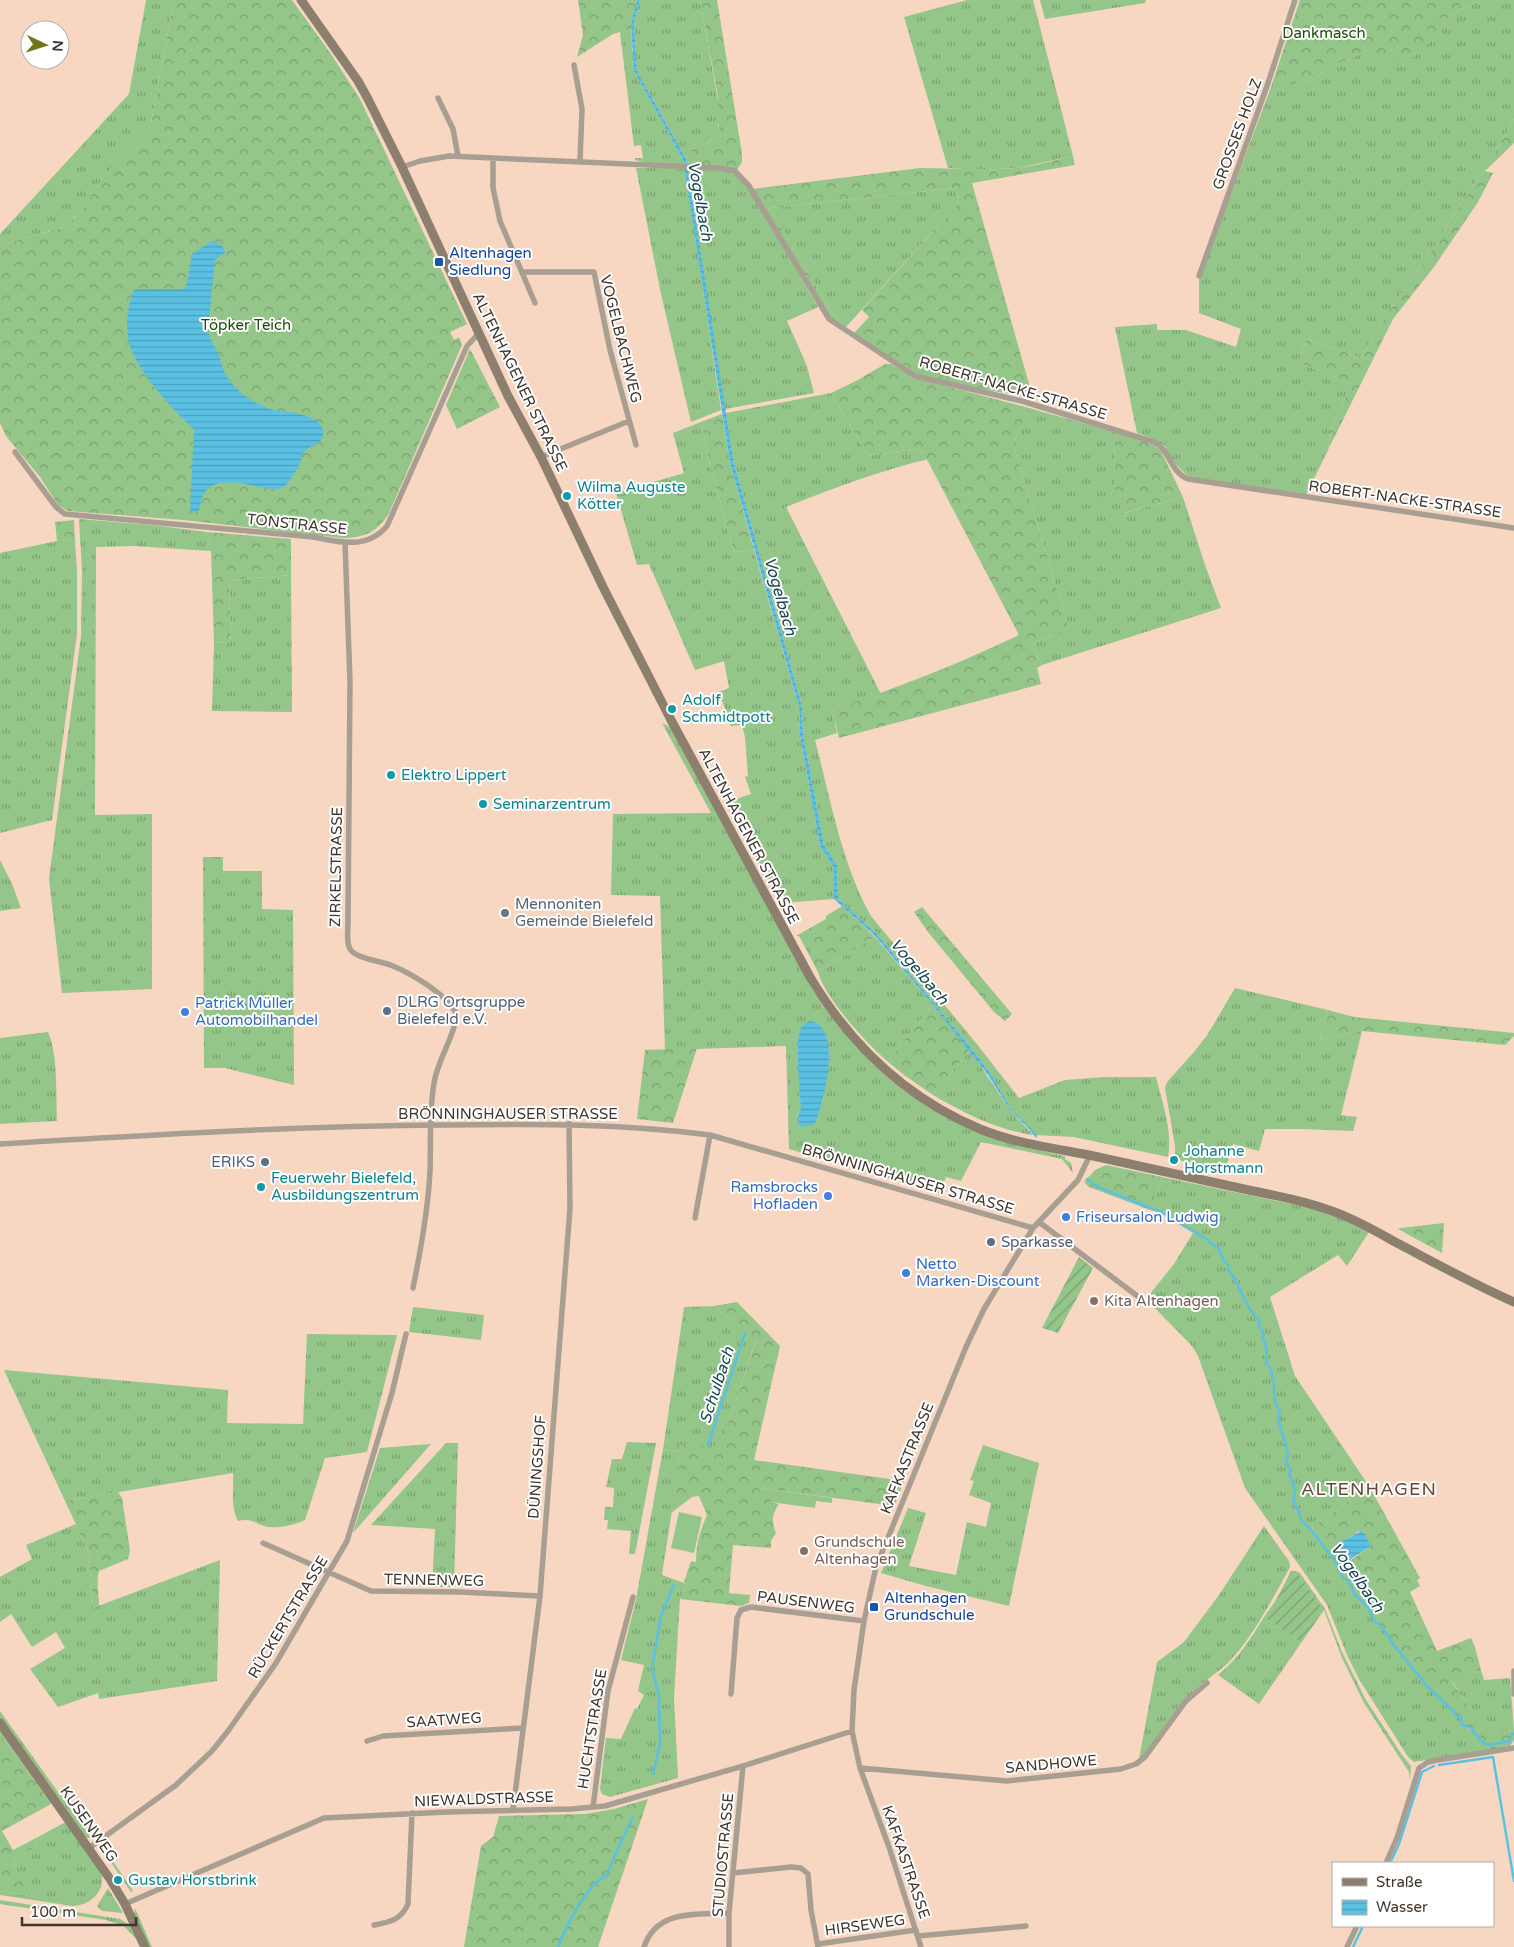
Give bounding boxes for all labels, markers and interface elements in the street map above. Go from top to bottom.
north arrow [20,20,70,70]
park label: Dankmasch [1282,24,1366,42]
text: N [49,40,66,52]
street label: GROSSES HOLZ [1209,76,1265,192]
water label: Vogelbach [683,160,717,244]
place label: Altenhagen Siedlung [449,244,532,279]
marker: Altenhagen Siedlung [433,256,445,268]
street label: VOGELBACHWEG [596,273,646,405]
street label: ALTENHAGENER STRASSE [469,290,571,474]
park label: Töpker Teich [201,316,291,334]
street label: ROBERT-NACKE-STRASSE [917,353,1109,423]
street label: ROBERT-NACKE-STRASSE [1307,477,1503,521]
place label: Wilma Auguste Kötter [577,478,686,513]
marker: Wilma Auguste Kötter [561,490,573,502]
street label: TONSTRASSE [246,510,348,538]
water label: Vogelbach [759,555,801,639]
place label: Adolf Schmidtpott [682,691,771,726]
marker: Adolf Schmidtpott [666,703,678,715]
street label: ALTENHAGENER STRASSE [695,745,803,927]
place label: Elektro Lippert [401,766,507,784]
marker: Elektro Lippert [385,769,397,781]
place label: Seminarzentrum [493,795,611,813]
marker: Seminarzentrum [477,798,489,810]
street label: ZIRKELSTRASSE [326,807,346,927]
place label: Mennoniten Gemeinde Bielefeld [515,895,654,930]
marker: Mennoniten Gemeinde Bielefeld [499,907,511,919]
water label: Vogelbach [886,934,954,1010]
place label: DLRG Ortsgruppe Bielefeld e.V. [397,993,525,1028]
place label: Patrick Müller Automobilhandel [195,994,318,1029]
marker: DLRG Ortsgruppe Bielefeld e.V. [381,1005,393,1017]
marker: Patrick Müller Automobilhandel [179,1006,191,1018]
street label: BRÖNNINGHAUSER STRASSE [398,1105,618,1123]
street label: BRÖNNINGHAUSER STRASSE [800,1140,1016,1218]
place label: Johanne Horstmann [1184,1142,1263,1177]
place label: ERIKS [211,1153,255,1171]
marker: Johanne Horstmann [1168,1154,1180,1166]
marker: ERIKS [259,1156,271,1168]
place label: Feuerwehr Bielefeld, Ausbildungszentrum [271,1169,419,1204]
place label: Ramsbrocks Hofladen [731,1178,818,1213]
marker: Feuerwehr Bielefeld, Ausbildungszentrum [255,1181,267,1193]
marker: Ramsbrocks Hofladen [822,1190,834,1202]
place label: Friseursalon Ludwig [1076,1208,1219,1226]
marker: Friseursalon Ludwig [1060,1211,1072,1223]
place label: Sparkasse [1001,1233,1073,1251]
marker: Sparkasse [985,1236,997,1248]
place label: Netto Marken-Discount [916,1255,1040,1290]
marker: Netto Marken-Discount [900,1267,912,1279]
place label: Kita Altenhagen [1104,1292,1219,1310]
marker: Kita Altenhagen [1088,1295,1100,1307]
water label: Schulbach [695,1343,739,1426]
street label: KAFKASTRASSE [876,1400,938,1516]
street label: DÜNINGSHOF [524,1414,550,1520]
district label: ALTENHAGEN [1301,1478,1437,1500]
place label: Grundschule Altenhagen [814,1533,904,1568]
water label: Vogelbach [1326,1539,1389,1617]
marker: Grundschule Altenhagen [798,1545,810,1557]
street label: RÜCKERTSTRASSE [244,1553,332,1681]
street label: TENNENWEG [384,1570,484,1590]
street label: PAUSENWEG [756,1587,856,1617]
place label: Altenhagen Grundschule [884,1589,974,1624]
marker: Altenhagen Grundschule [868,1601,880,1613]
street label: HUCHTSTRASSE [574,1668,610,1790]
street label: SAATWEG [406,1708,482,1732]
street label: SANDHOWE [1004,1751,1098,1777]
street label: KUSENWEG [56,1783,122,1865]
street label: NIEWALDSTRASSE [414,1788,554,1810]
street label: STUDIOSTRASSE [709,1792,737,1918]
street label: KAFKASTRASSE [878,1803,934,1921]
legend [1332,1862,1494,1927]
place label: Gustav Horstbrink [128,1871,257,1889]
text: Straße [1376,1873,1422,1891]
marker: Gustav Horstbrink [112,1874,124,1886]
scale bar [22,1894,136,1926]
text: Wasser [1376,1898,1428,1916]
text: 100 m [30,1903,76,1921]
street label: HIRSEWEG [824,1910,906,1940]

